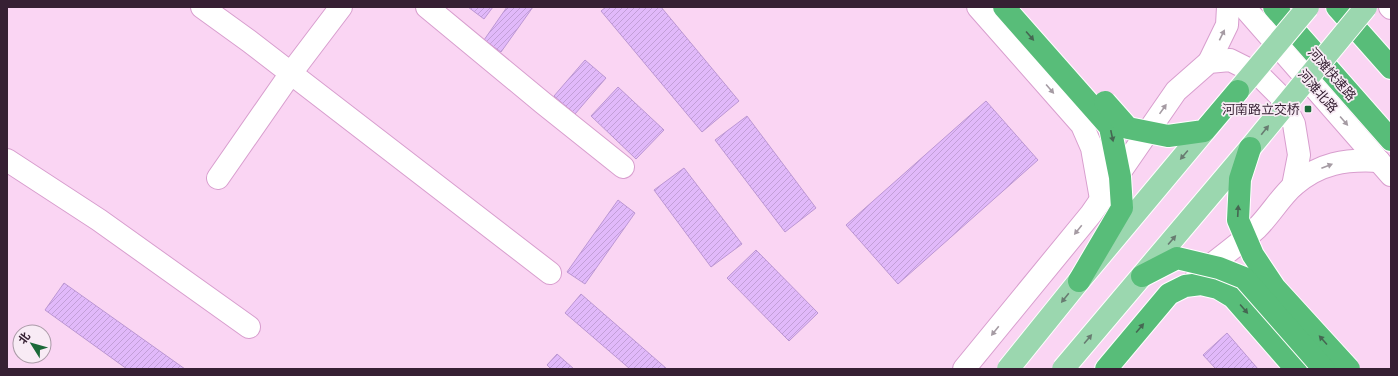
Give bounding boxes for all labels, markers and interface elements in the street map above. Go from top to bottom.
one-way arrow [1219,29,1225,41]
one-way arrow [1025,32,1034,41]
street label: 河滩快速路 [1305,45,1359,103]
street label: 河滩北路 [1295,66,1341,116]
one-way arrow [1045,84,1055,94]
place label: 河南路立交桥 [1222,102,1300,117]
one-way arrow [1159,104,1167,115]
marker: 河南路立交桥 [1303,104,1313,114]
one-way arrow [1339,115,1348,126]
one-way arrow [1261,125,1270,135]
one-way arrow [1109,130,1115,142]
one-way arrow [1179,150,1188,160]
one-way arrow [1321,163,1333,169]
one-way arrow [1235,205,1242,217]
one-way arrow [1073,224,1082,235]
one-way arrow [1168,234,1177,245]
one-way arrow [1061,293,1069,304]
one-way arrow [1239,304,1248,315]
one-way arrow [1136,323,1145,334]
north arrow [12,324,52,364]
one-way arrow [991,325,1000,336]
text: 北 [16,330,32,346]
one-way arrow [1084,334,1093,344]
one-way arrow [1318,335,1328,345]

